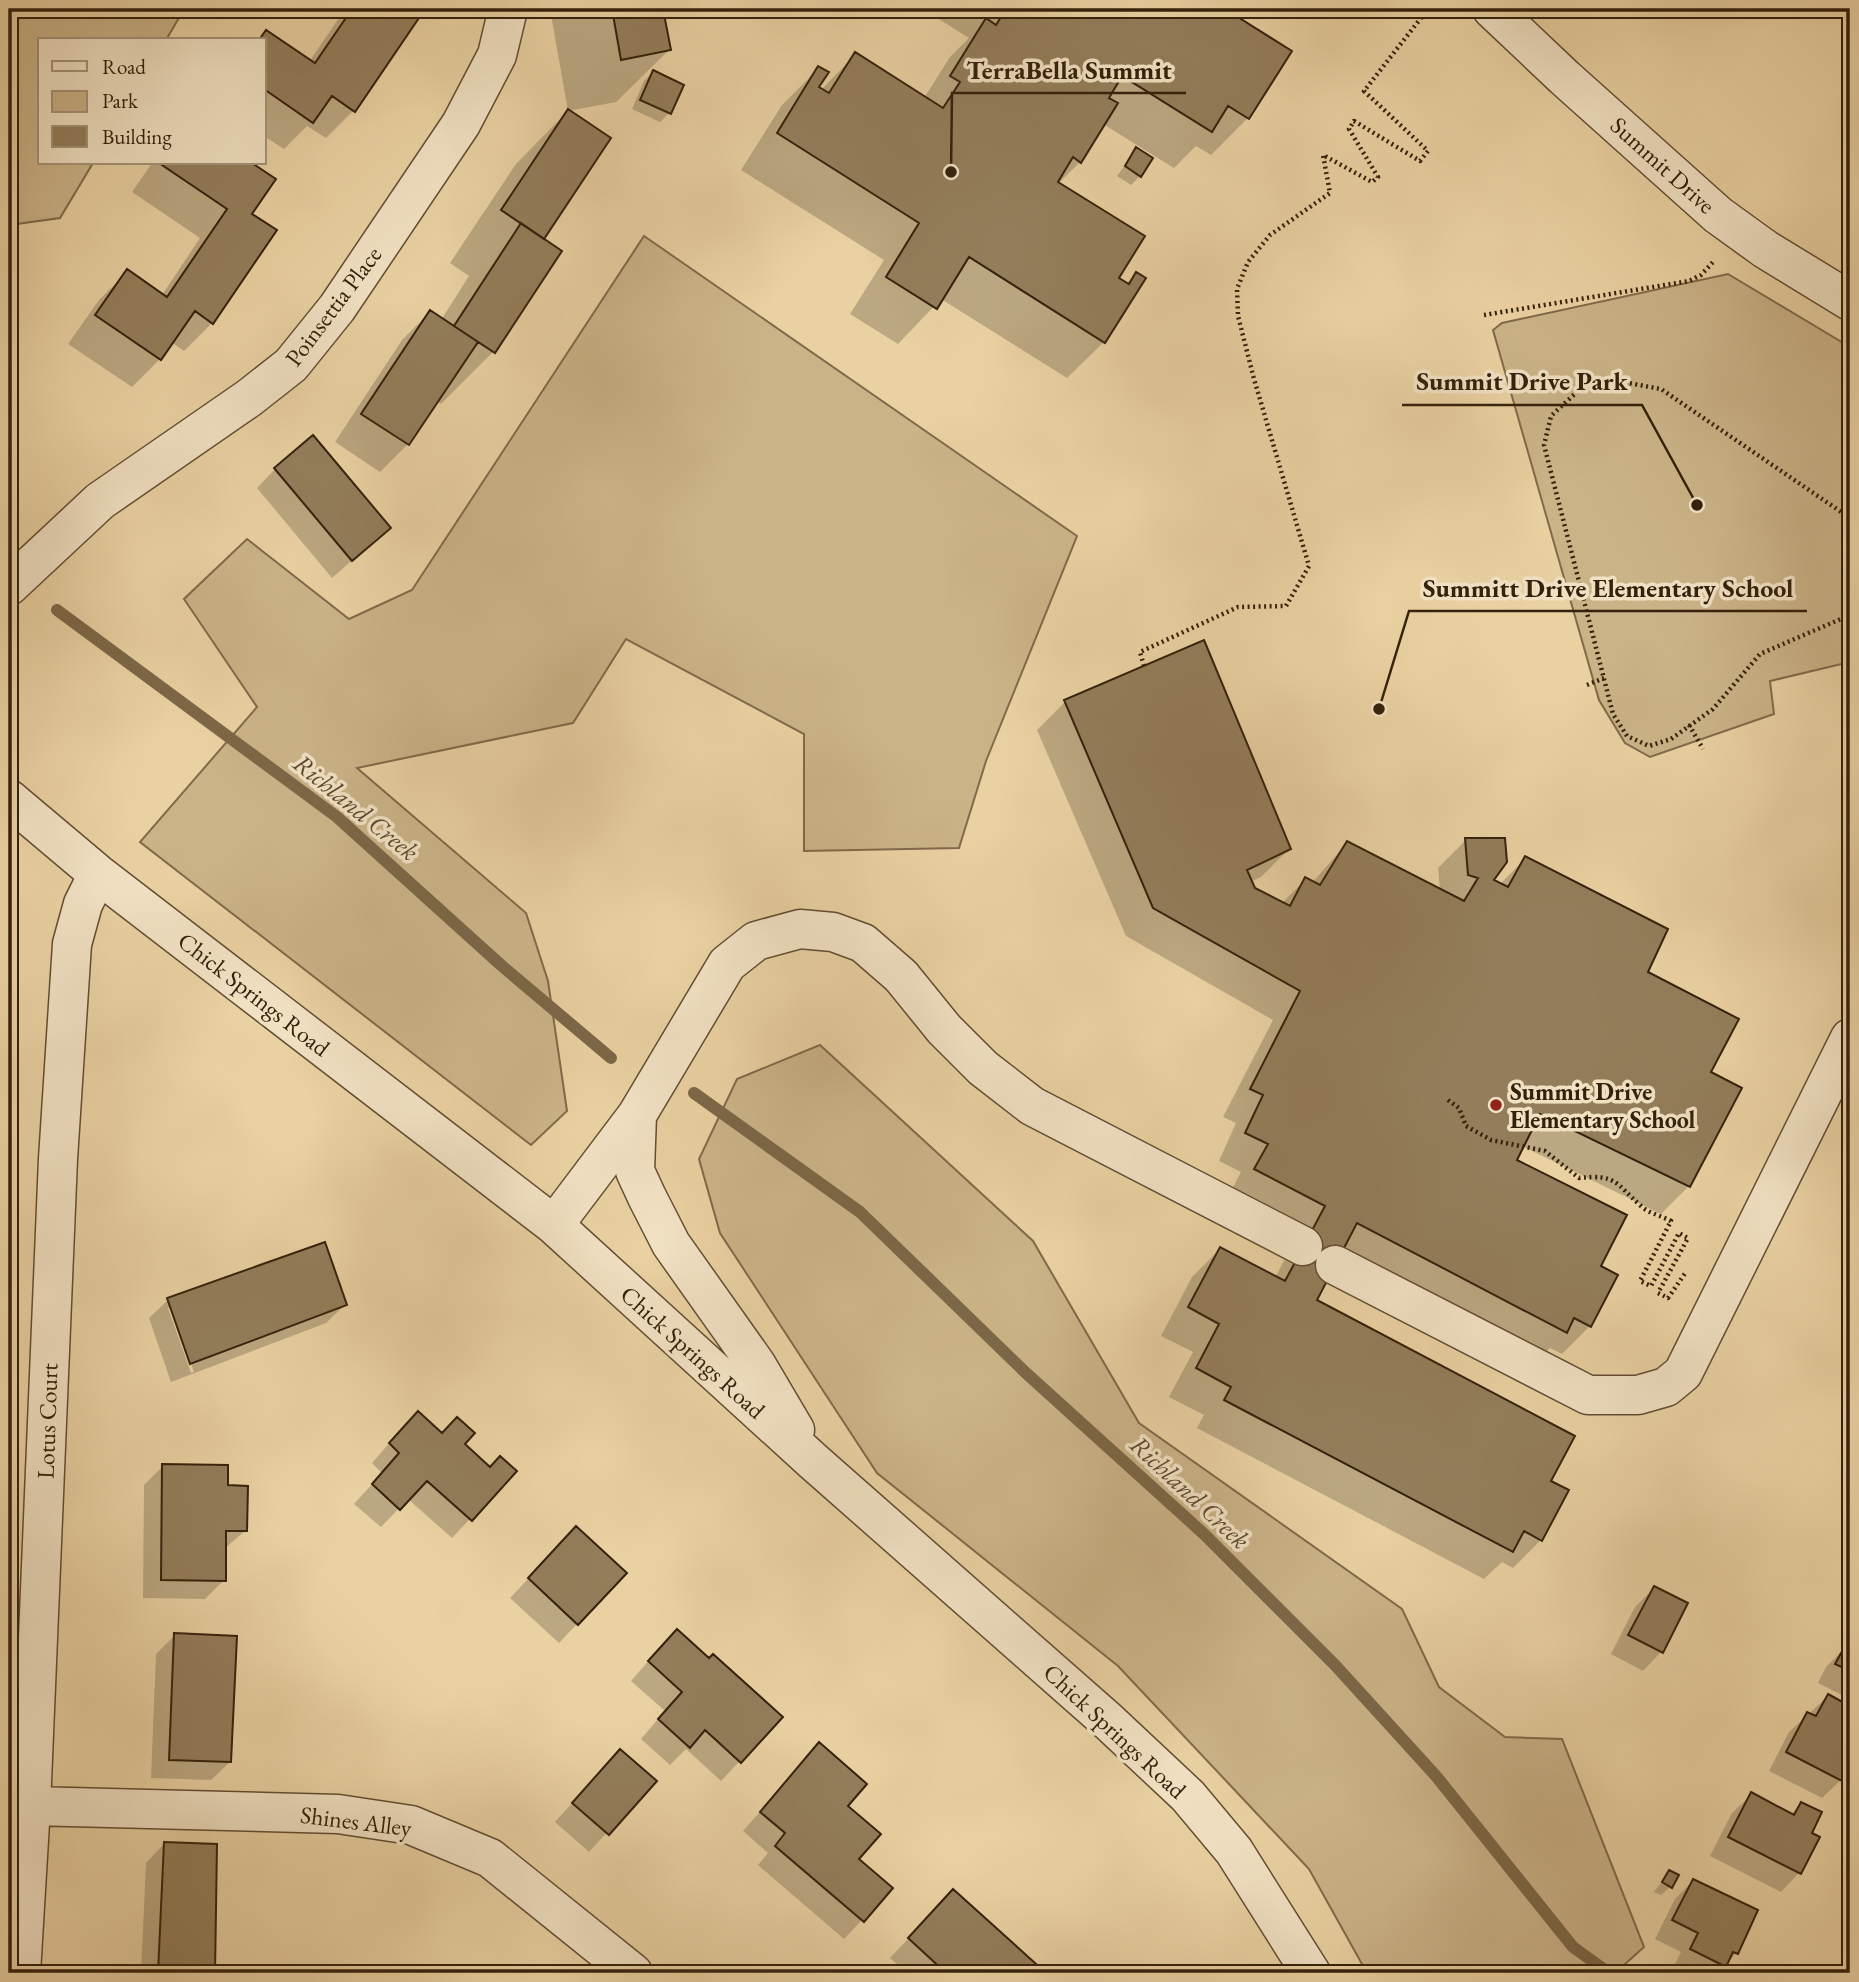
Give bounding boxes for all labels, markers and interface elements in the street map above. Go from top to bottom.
legend [38,38,266,164]
callout: TerraBella Summit [952,46,1186,93]
text: Road [102,53,146,80]
text: TerraBella Summit [966,53,1172,87]
text: Park [102,87,139,114]
street label: Summit Drive [1604,110,1722,220]
text: Building [102,123,172,150]
street label: Poinsettia Place [278,240,388,372]
callout: Summit Drive Park [1402,358,1642,405]
text: Summit Drive Park [1416,364,1629,398]
callout: Summitt Drive Elementary School [1409,564,1807,611]
text: Summitt Drive Elementary School [1423,571,1793,605]
water label: Richland Creek [286,746,426,868]
street label: Chick Springs Road [172,925,337,1064]
place label: Summit Drive Elementary School [1510,1076,1696,1136]
marker: Summit Drive Elementary School [1488,1097,1504,1113]
street label: Chick Springs Road [614,1279,773,1426]
street label: Lotus Court [29,1362,65,1479]
water label: Richland Creek [1123,1428,1257,1556]
street label: Chick Springs Road [1037,1657,1194,1806]
street label: Shines Alley [299,1799,414,1843]

